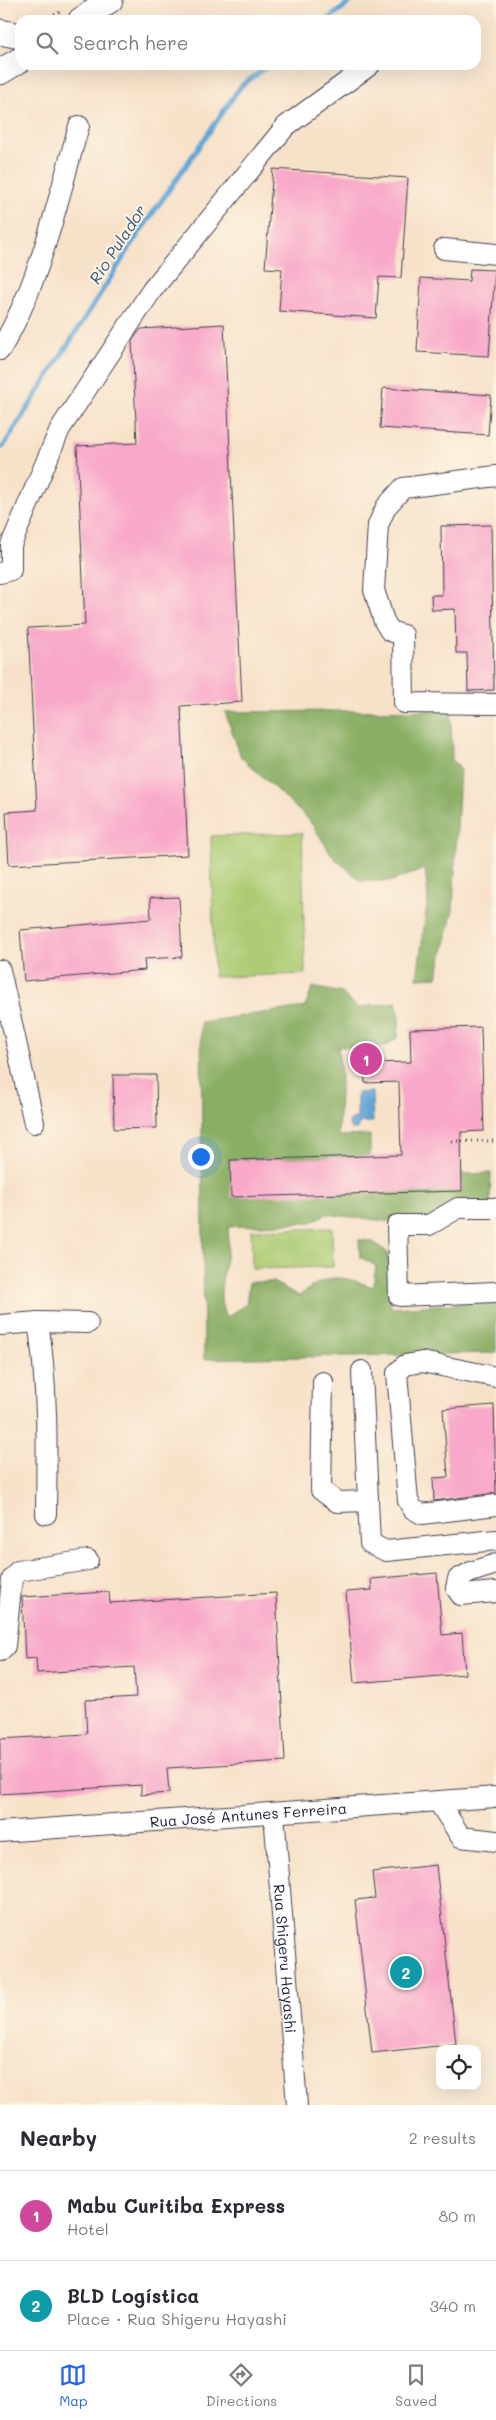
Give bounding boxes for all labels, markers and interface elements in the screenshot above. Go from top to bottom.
search box [15,15,481,70]
icon: search [33,29,61,57]
text: Search here [73,30,189,55]
water label: Rio Pulador [84,201,150,287]
pin: 1 [350,1040,382,1078]
your location [188,1144,214,1170]
street label: Rua José Antunes Ferreira [149,1798,348,1831]
street label: Rua Shigeru Hayashi [270,1883,301,2034]
pin: 2 [390,1953,422,1991]
map controls [436,2045,481,2090]
button: locate [436,2045,481,2090]
text: Nearby [20,2124,97,2151]
text: 2 results [409,2127,476,2148]
text: Mabu Curitiba Express [67,2193,285,2218]
text: 1 [32,2205,40,2226]
text: 80 m [439,2205,476,2226]
text: Hotel [67,2218,109,2239]
text: BLD Logística [67,2283,199,2308]
text: 2 [32,2295,40,2316]
text: 340 m [429,2295,476,2316]
text: Place · Rua Shigeru Hayashi [67,2308,287,2329]
tab: Map [59,2361,88,2410]
tab: Directions [206,2361,277,2410]
tab: Saved [395,2361,437,2410]

